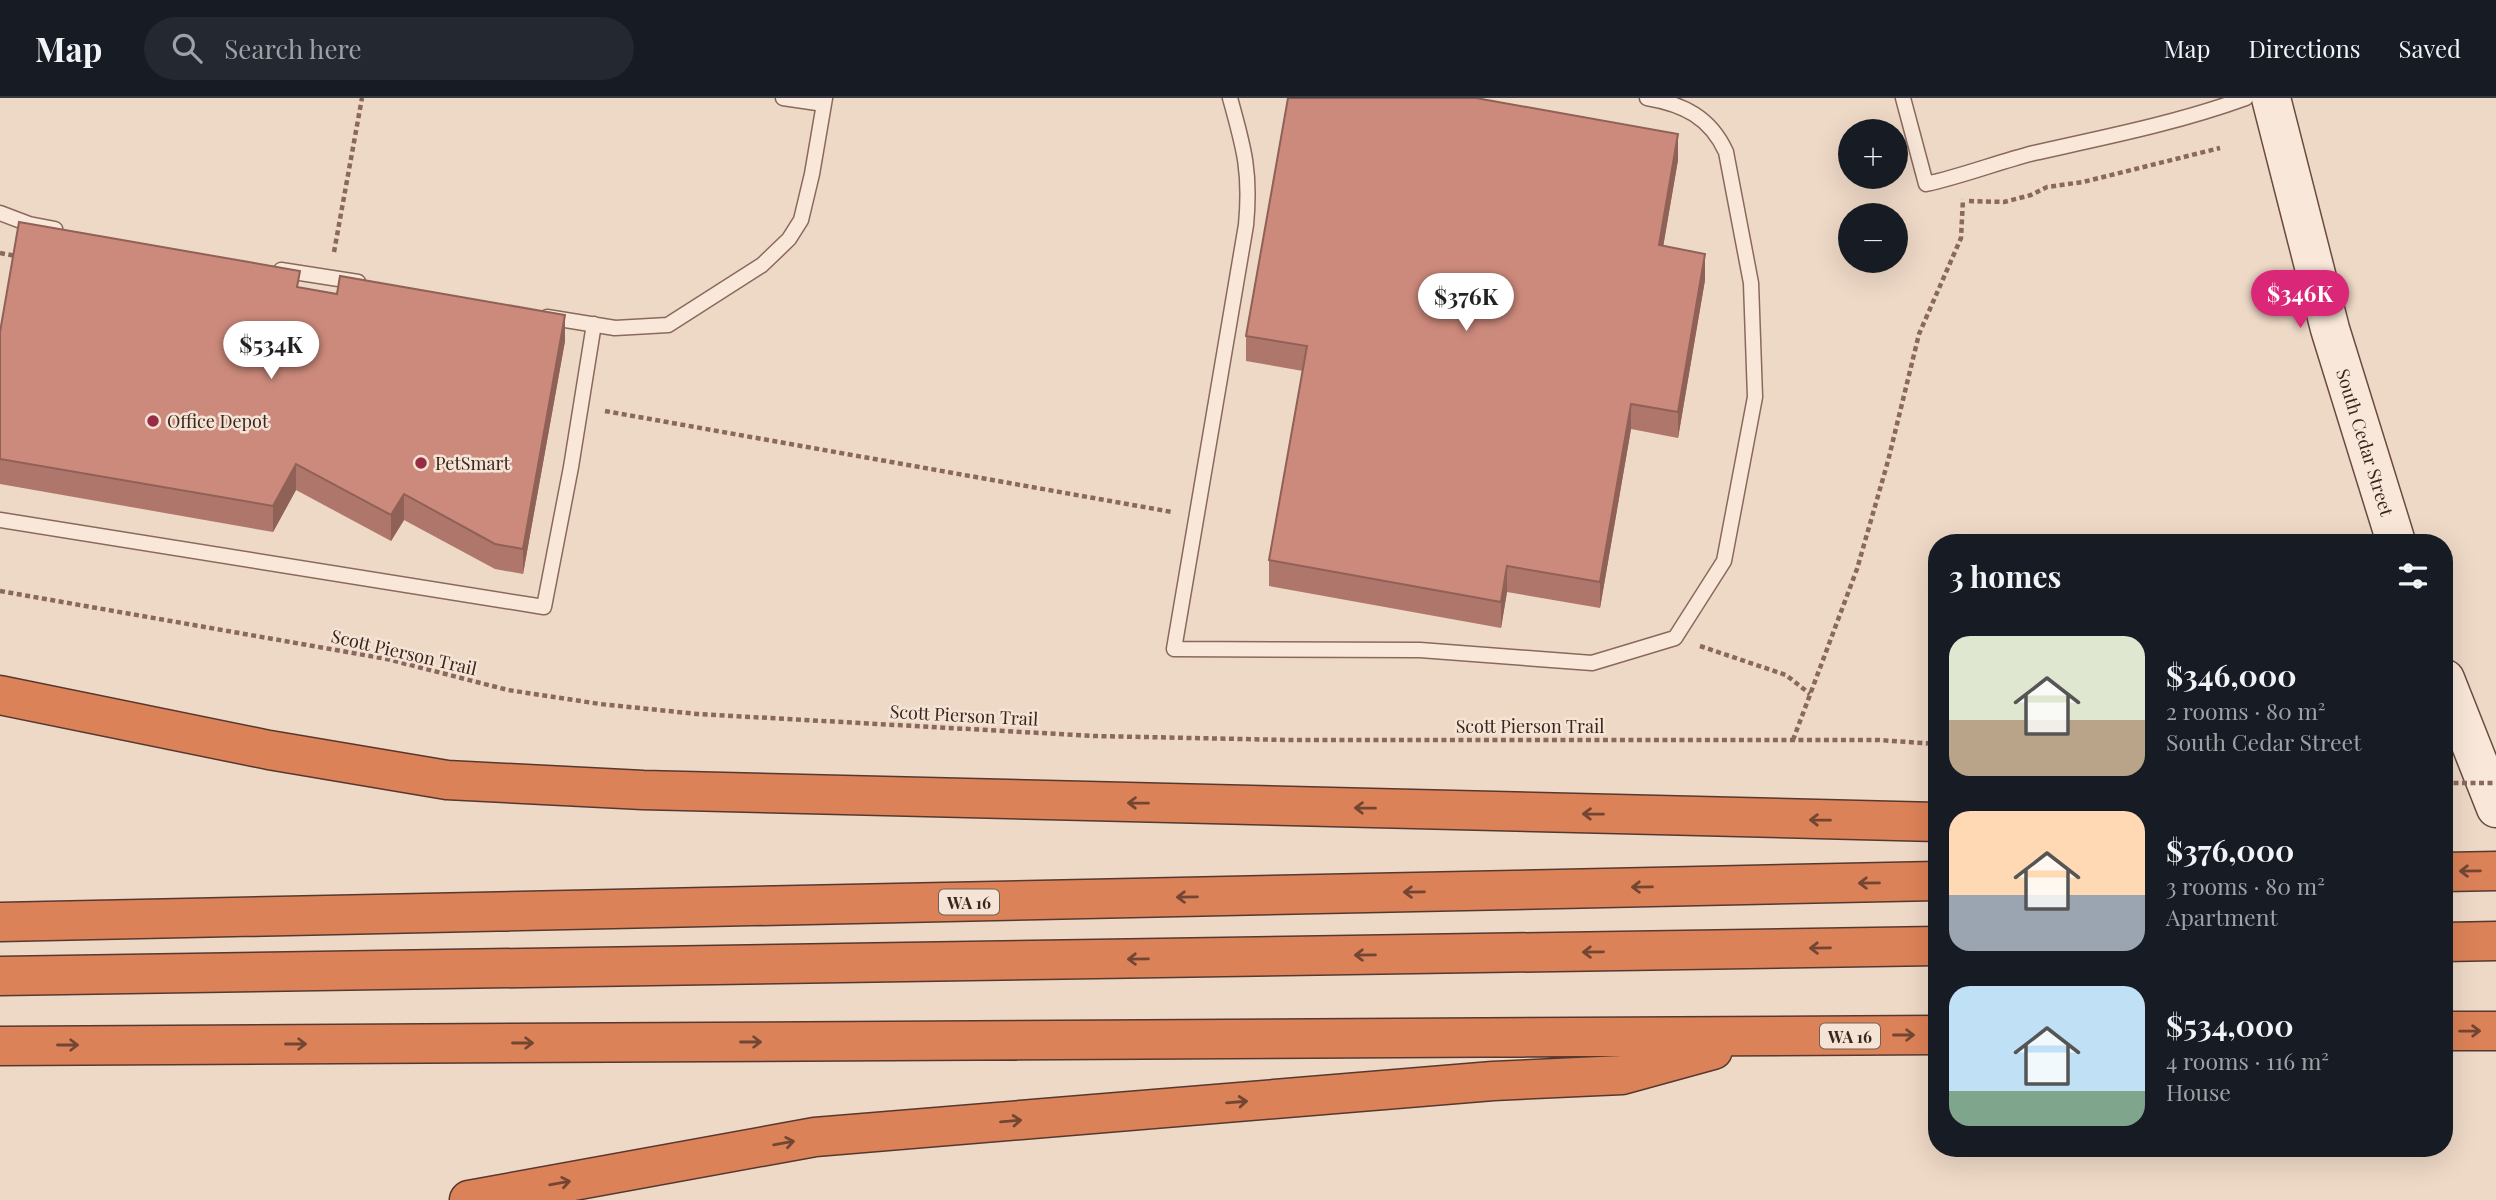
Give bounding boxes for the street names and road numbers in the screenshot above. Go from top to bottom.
street label: South Cedar Street [2331,366,2399,519]
street label: Scott Pierson Trail [329,624,479,680]
street label: Scott Pierson Trail [889,699,1039,731]
street label: Scott Pierson Trail [1456,714,1604,738]
road number: WA 16 [939,890,999,915]
road number: WA 16 [1820,1024,1880,1048]

